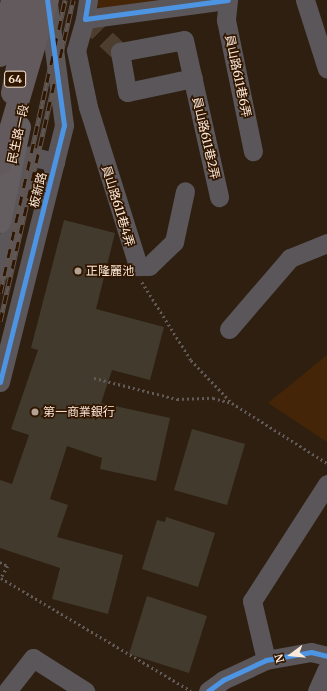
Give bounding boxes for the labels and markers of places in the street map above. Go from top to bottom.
place label: 正隆麗池 [86,264,134,278]
marker: 正隆麗池 [73,266,83,276]
place label: 第一商業銀行 [43,405,115,419]
marker: 第一商業銀行 [30,407,40,417]

